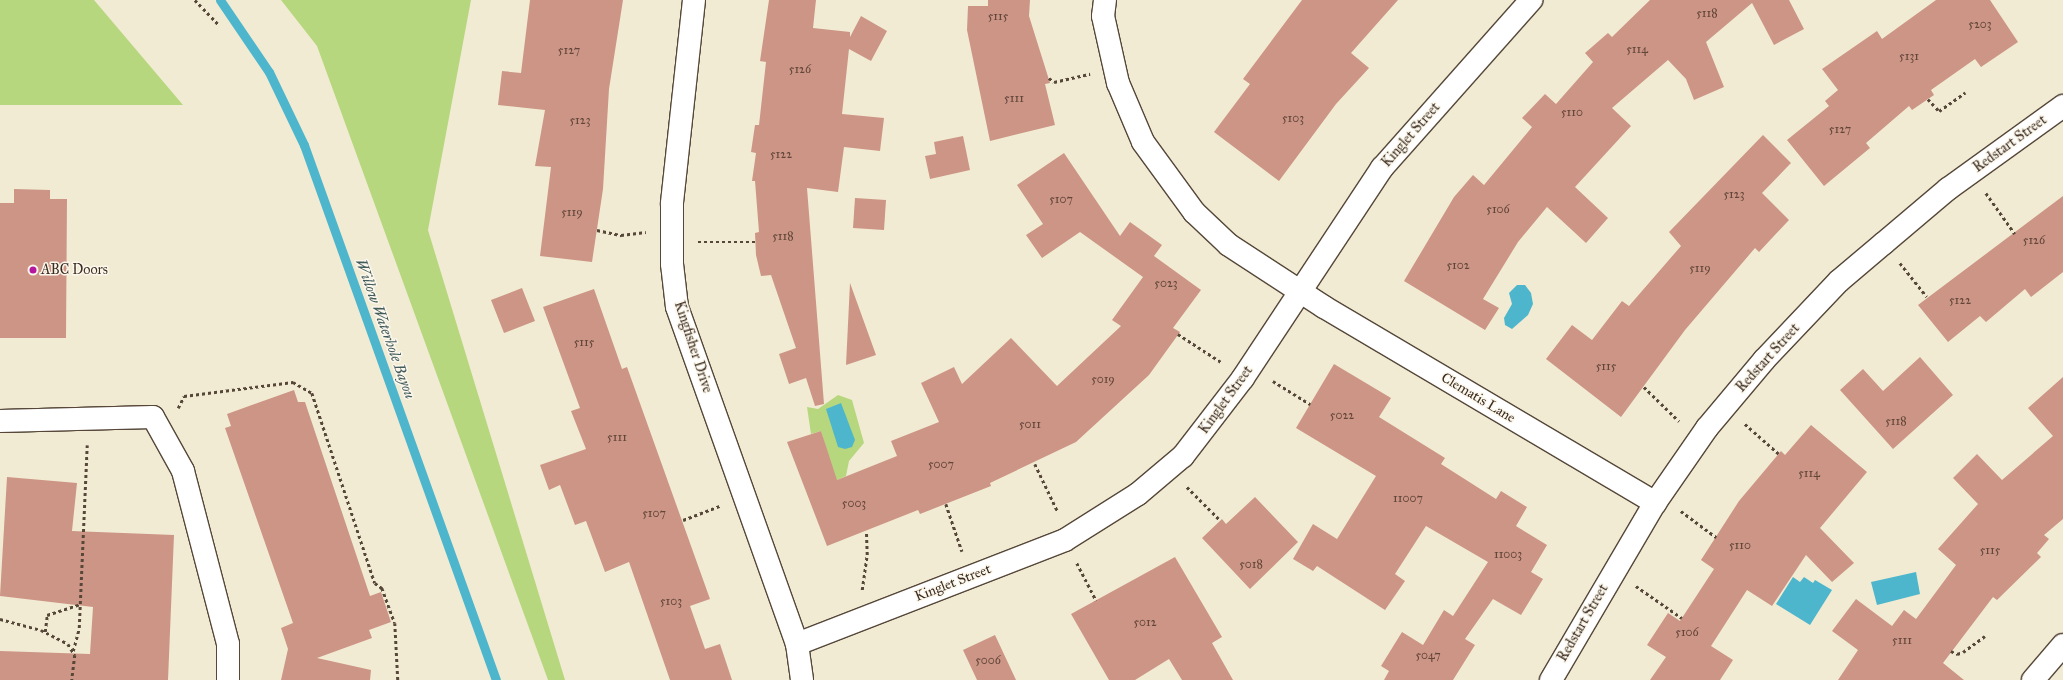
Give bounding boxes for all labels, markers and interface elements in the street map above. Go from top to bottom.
house number: 5118 [1696,7,1718,21]
house number: 5115 [988,10,1008,24]
house number: 5203 [1968,18,1992,32]
house number: 5114 [1626,43,1648,57]
house number: 5127 [558,44,580,58]
house number: 5131 [1899,50,1919,64]
house number: 5126 [789,63,811,77]
house number: 5111 [1004,92,1024,106]
street label: Kinglet Street [1378,99,1444,171]
house number: 5110 [1561,106,1583,120]
house number: 5103 [1282,112,1304,126]
street label: Redstart Street [1970,112,2050,176]
house number: 5123 [569,114,591,128]
house number: 5127 [1829,123,1851,137]
house number: 5122 [770,148,792,162]
house number: 5123 [1723,188,1745,202]
house number: 5107 [1049,193,1073,207]
house number: 5106 [1486,203,1510,217]
house number: 5119 [561,206,583,220]
house number: 5118 [772,230,794,244]
house number: 5126 [2023,234,2045,248]
water label: Willow Waterhole Bayou [351,256,419,402]
house number: 5102 [1446,259,1470,273]
place label: ABC Doors [41,262,108,278]
house number: 5119 [1689,262,1711,276]
marker: ABC Doors [28,265,38,275]
house number: 5023 [1154,277,1178,291]
house number: 5122 [1949,294,1971,308]
street label: Kingfisher Drive [670,299,716,395]
street label: Redstart Street [1733,320,1803,396]
house number: 5115 [574,336,594,350]
house number: 5115 [1596,360,1616,374]
street label: Kinglet Street [1196,363,1256,437]
street label: Clematis Lane [1438,369,1518,427]
house number: 5019 [1091,373,1115,387]
house number: 5022 [1330,409,1354,423]
house number: 5118 [1885,415,1907,429]
house number: 5011 [1019,418,1041,432]
house number: 5111 [607,431,627,445]
house number: 5007 [928,458,954,472]
house number: 5114 [1798,467,1820,481]
house number: 11007 [1393,492,1423,506]
house number: 5003 [842,497,866,511]
house number: 5107 [642,507,666,521]
house number: 5110 [1729,539,1751,553]
house number: 5115 [1980,544,2000,558]
house number: 11003 [1494,548,1522,562]
house number: 5018 [1239,558,1263,572]
street label: Kinglet Street [913,561,993,605]
street label: Redstart Street [1554,581,1612,665]
house number: 5103 [660,595,682,609]
house number: 5012 [1133,616,1157,630]
house number: 5106 [1675,626,1699,640]
house number: 5111 [1892,634,1912,648]
house number: 5047 [1415,649,1441,663]
house number: 5006 [975,654,1001,668]

